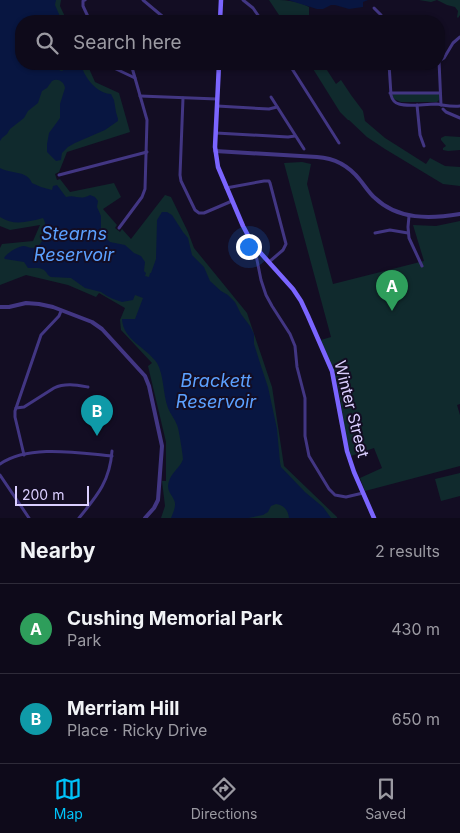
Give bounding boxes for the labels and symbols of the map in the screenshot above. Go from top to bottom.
water label: Stearns Reservoir [34,223,115,265]
your location [236,234,262,260]
pin: A [376,270,408,311]
street label: Winter Street [330,358,374,460]
water label: Brackett Reservoir [176,370,257,412]
pin: B [81,395,113,436]
scale bar [15,483,89,506]

